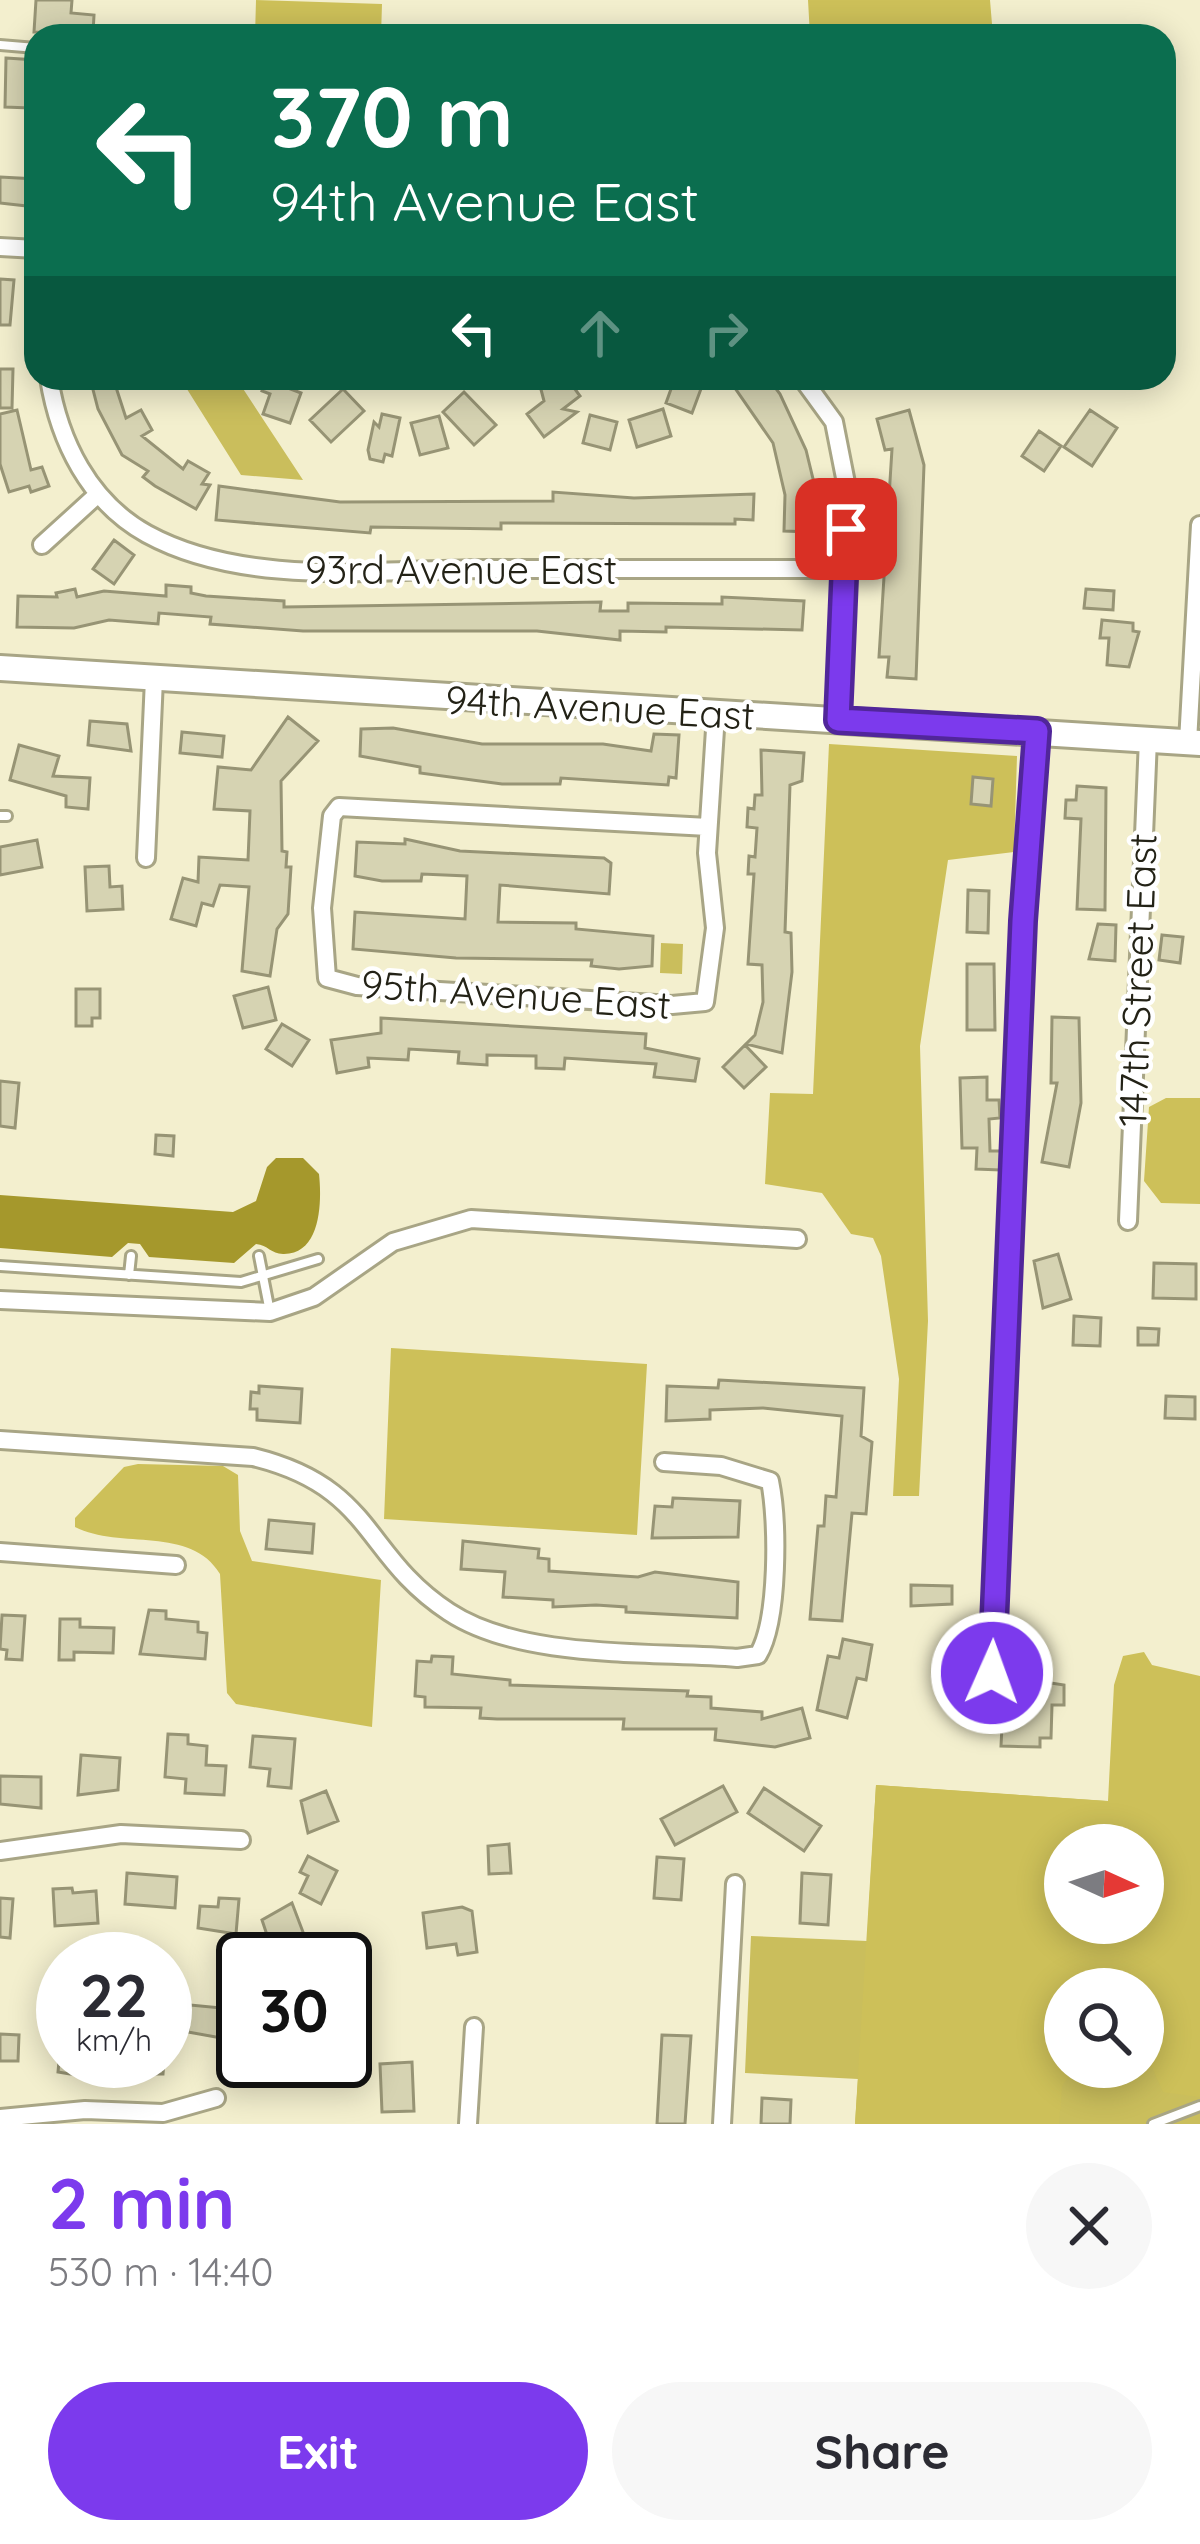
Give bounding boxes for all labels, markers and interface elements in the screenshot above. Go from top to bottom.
text: 370 m [270,63,514,168]
icon: left [72,72,228,228]
text: 94th Avenue East [270,167,699,235]
icon: left [441,300,507,366]
icon: ahead [567,300,633,366]
icon: right [693,300,759,366]
pin [795,478,897,580]
icon: arrive [813,496,879,562]
street label: 93rd Avenue East [305,545,617,594]
street label: 94th Avenue East [444,674,756,740]
street label: 147th Street East [1107,832,1167,1128]
street label: 95th Avenue East [359,959,673,1029]
position arrow [929,1610,1055,1736]
north arrow [1044,1824,1164,1944]
map controls [1044,1824,1164,2088]
speed limit sign: 30 [216,1932,372,2088]
text: 22 [80,1957,148,2032]
button: search [1044,1968,1164,2088]
text: km/h [76,2021,152,2059]
text: 2 min [48,2157,235,2247]
button: close [1026,2163,1152,2289]
text: 530 m · 14:40 [48,2247,273,2296]
button: Exit [48,2382,588,2520]
button: Share [612,2382,1152,2520]

